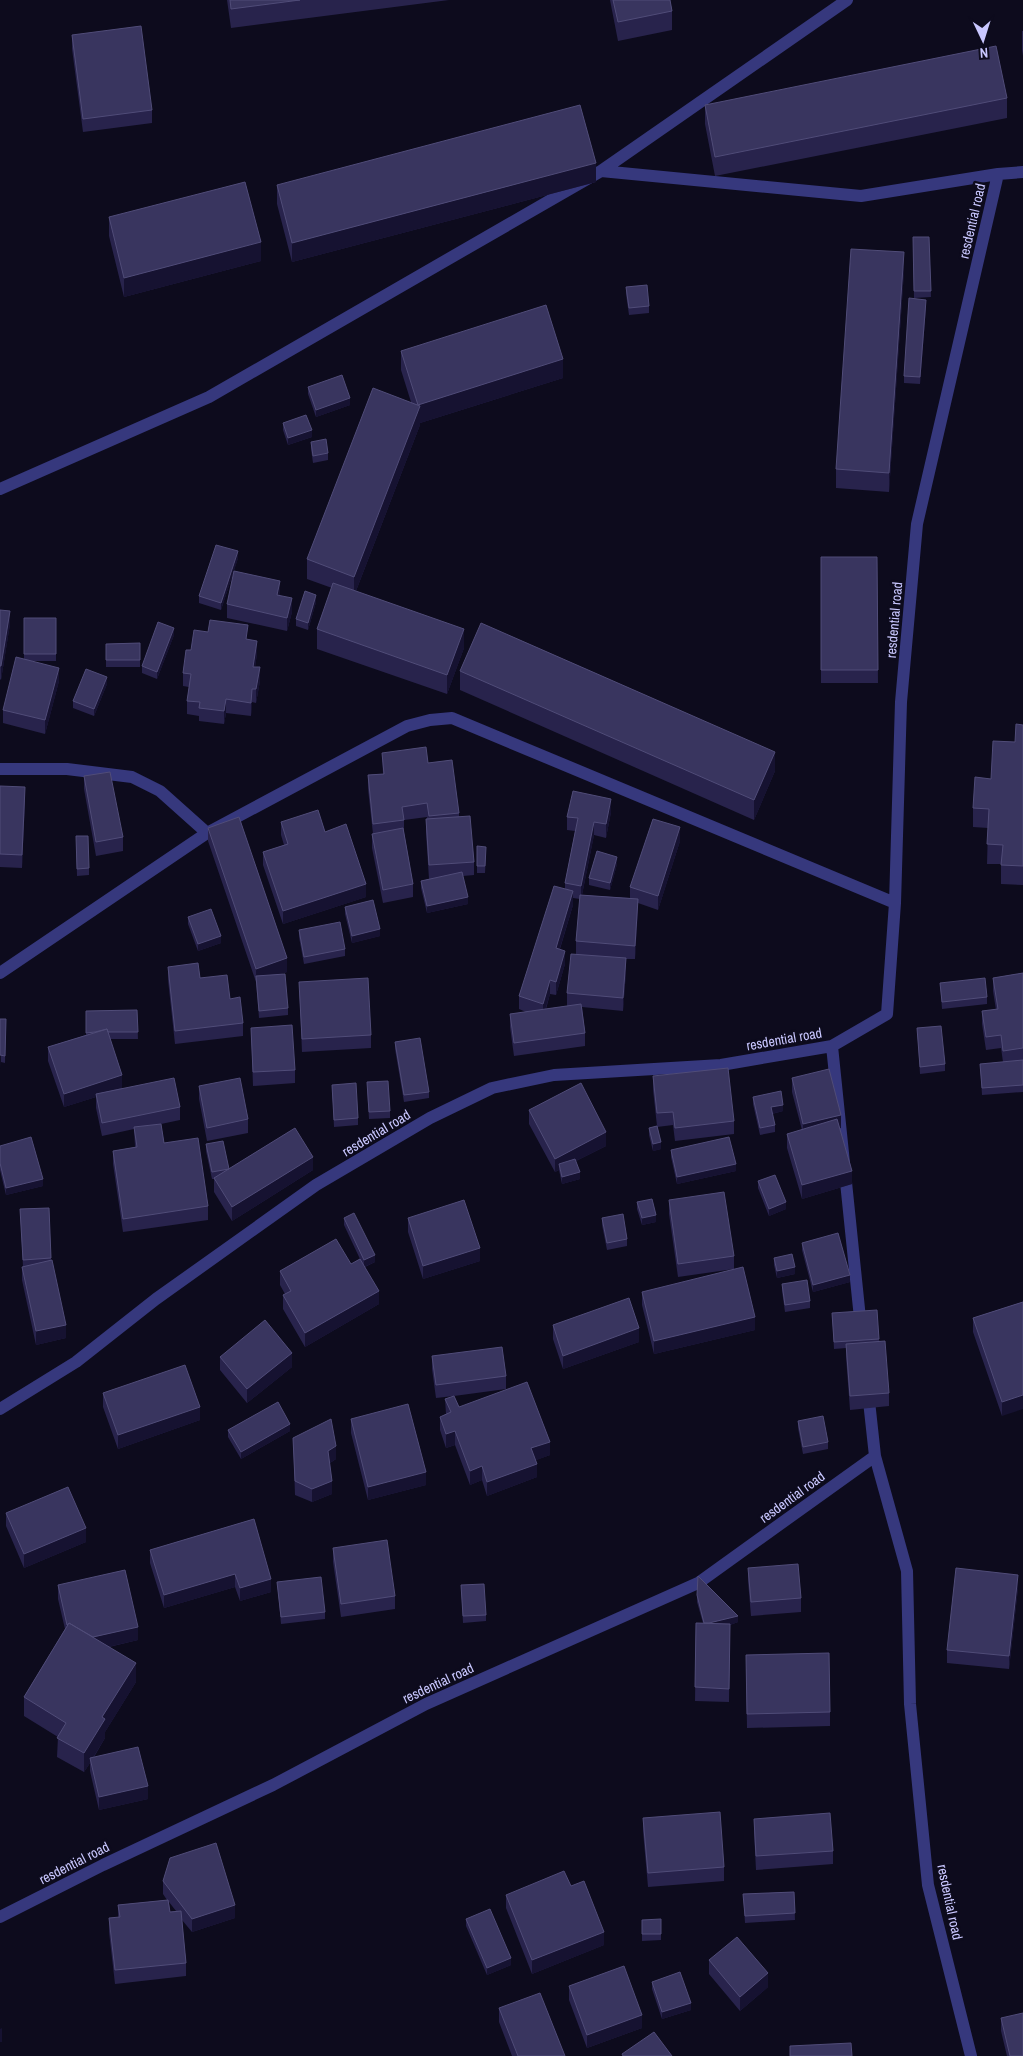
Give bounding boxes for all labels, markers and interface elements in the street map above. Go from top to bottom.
north arrow [958,15,1008,65]
text: N [979,44,989,62]
street label: resdential road [955,182,989,260]
street label: resdential road [882,581,906,659]
street label: resdential road [745,1023,823,1055]
street label: resdential road [339,1106,413,1160]
street label: resdential road [756,1467,828,1527]
street label: resdential road [399,1659,477,1707]
street label: resdential road [36,1838,112,1888]
street label: resdential road [933,1863,967,1941]

